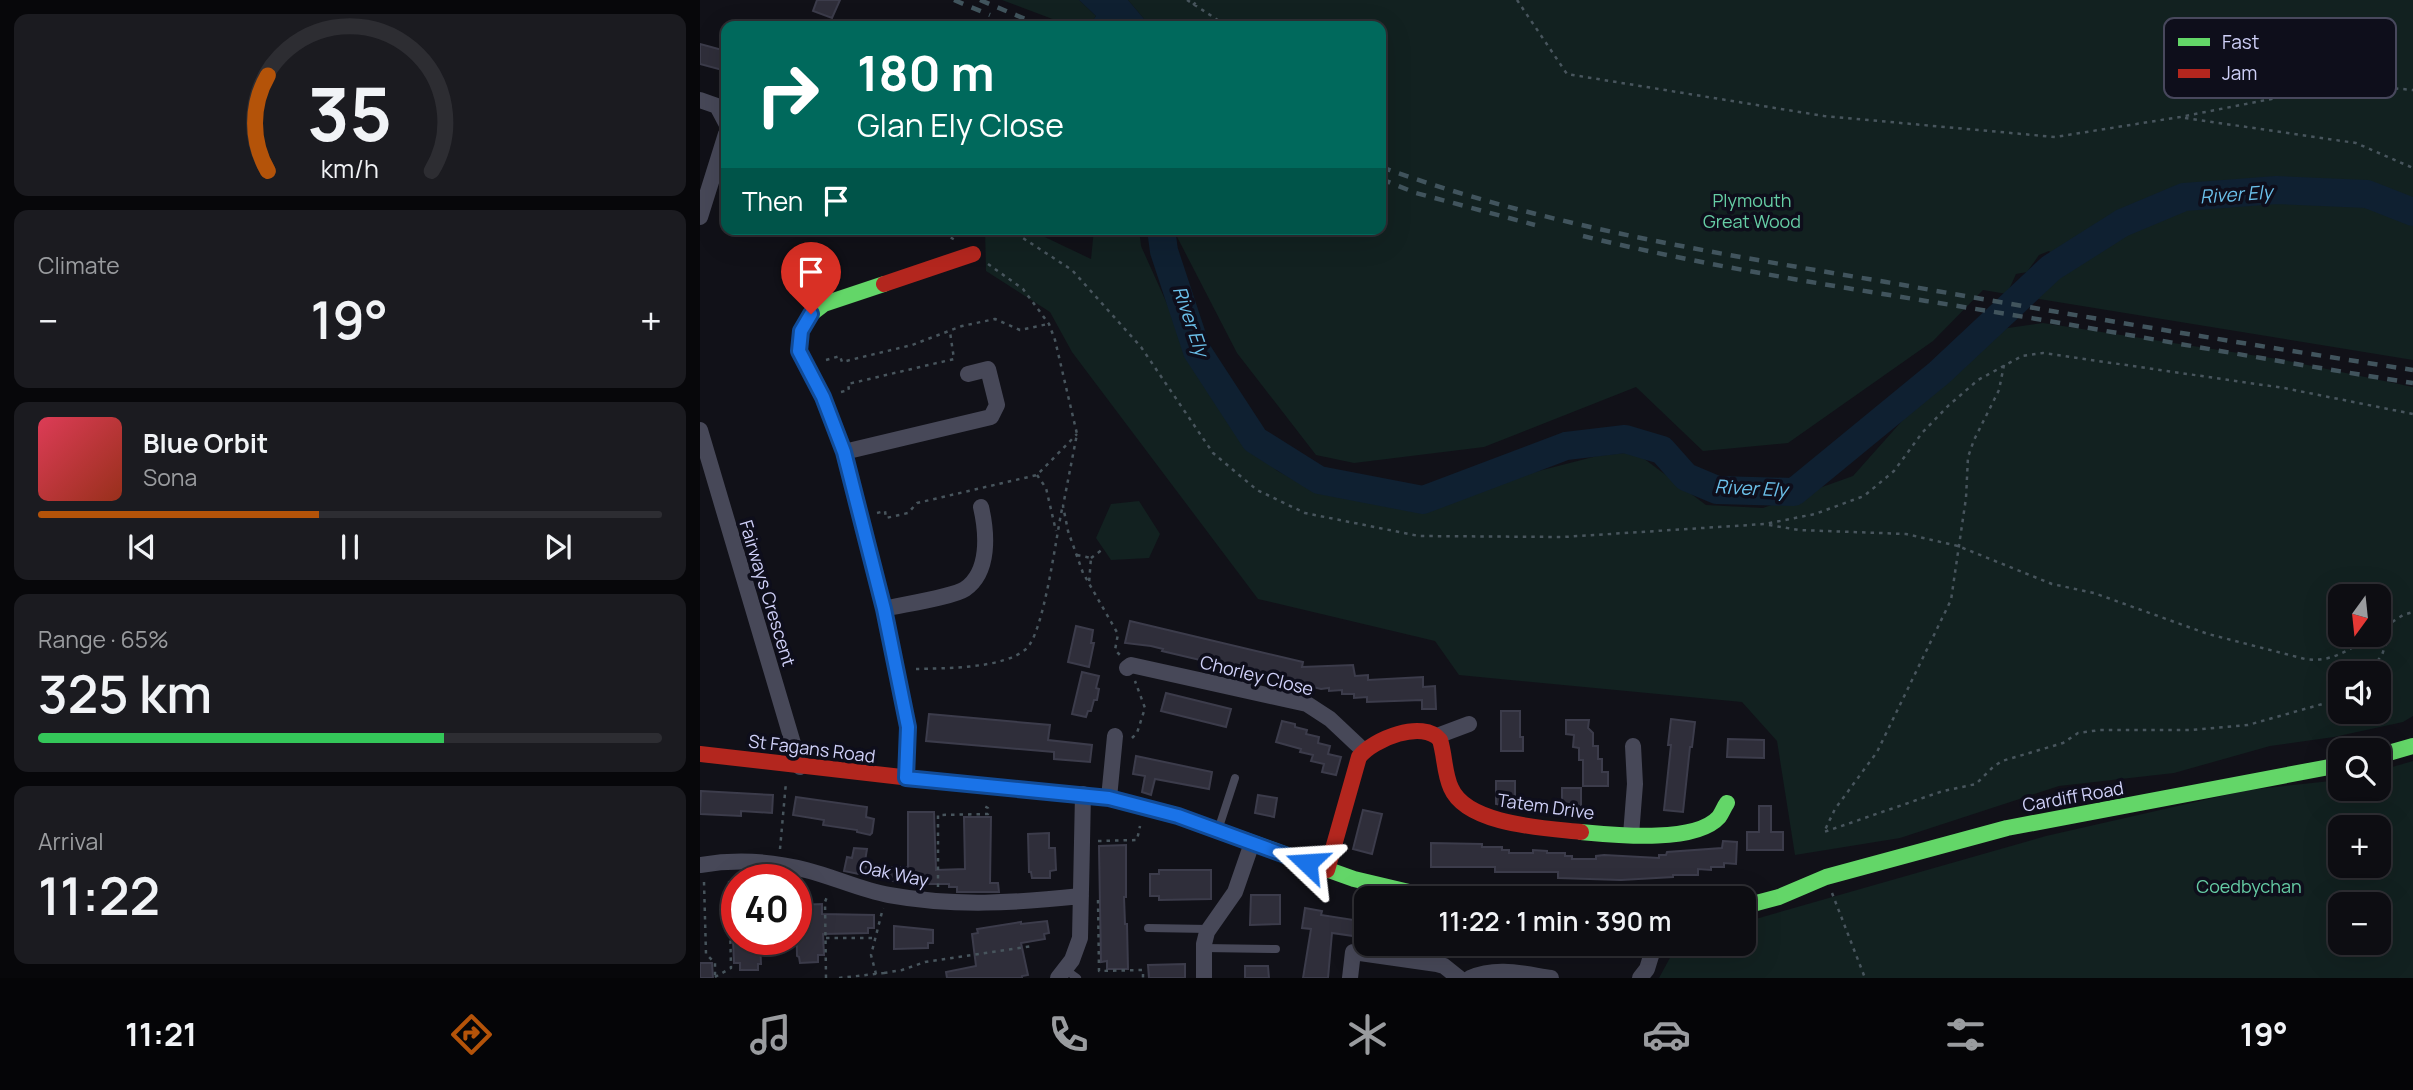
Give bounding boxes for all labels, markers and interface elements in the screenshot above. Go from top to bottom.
legend [2164,18,2396,98]
text: Fast [2222,29,2259,55]
text: 180 m [857,39,995,106]
icon: right [742,49,833,140]
text: Jam [2222,60,2257,86]
text: 35 [308,63,393,163]
text: Glan Ely Close [857,103,1064,147]
text: km/h [321,151,379,186]
water label: River Ely [2199,178,2276,210]
icon: arrive [817,182,855,220]
text: Then [742,183,803,219]
park label: Plymouth Great Wood [1703,188,1801,233]
pin [781,242,841,314]
text: Climate [38,249,120,281]
icon: arrive [792,253,830,291]
water label: River Ely [1167,282,1216,362]
text: 19° [310,284,388,355]
text: − [38,294,59,346]
text: + [640,294,662,346]
text: Blue Orbit [143,425,268,461]
text: Sona [143,461,197,493]
water label: River Ely [1714,473,1791,503]
street label: Fairways Crescent [734,517,802,669]
icon: previous [123,528,161,566]
icon: pause [331,528,369,566]
icon: next [539,528,577,566]
north arrow [2328,584,2390,648]
map controls [2328,584,2391,955]
text: Range · 65% [38,623,169,655]
street label: Chorley Close [1198,649,1316,701]
text: 325 km [38,658,212,729]
button: sound [2328,661,2391,724]
street label: St Fagans Road [747,728,877,768]
button: search [2328,738,2391,801]
street label: Cardiff Road [2021,775,2125,817]
street label: Tatem Drive [1496,787,1596,825]
button: + [2328,815,2391,878]
text: Arrival [38,825,104,857]
position arrow [1270,826,1344,900]
street label: Oak Way [857,854,931,892]
text: 11:22 [38,860,160,931]
speed limit sign: 40 [721,864,812,955]
park label: Coedbychan [2196,874,2302,898]
button: − [2328,892,2391,955]
text: 11:22 · 1 min · 390 m [1439,903,1671,939]
icon: directions [447,1010,496,1059]
icon: music [746,1010,795,1059]
icon: phone [1044,1010,1093,1059]
icon: climate [1343,1010,1392,1059]
icon: car [1642,1010,1691,1059]
icon: filters [1941,1010,1990,1059]
text: 11:21 [125,1012,197,1056]
text: 19° [2240,1012,2288,1056]

